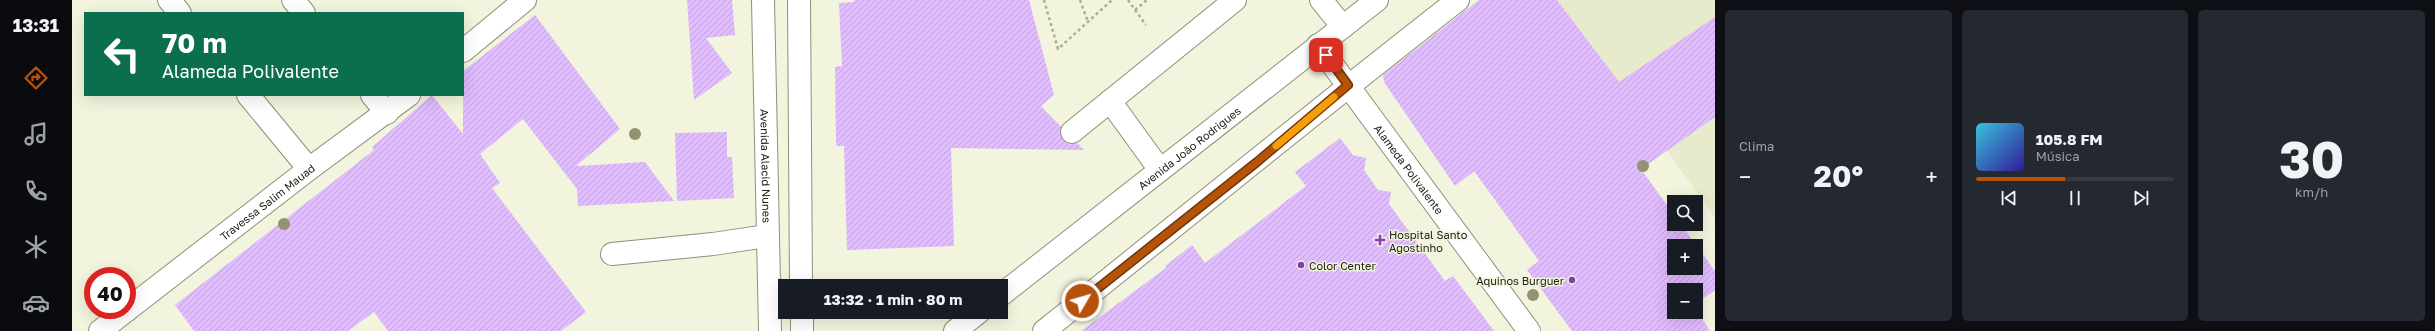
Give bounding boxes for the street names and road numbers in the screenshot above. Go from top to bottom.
street label: Avenida João Rodrigues [1135,103,1243,192]
street label: Avenida Alacid Nunes [759,109,774,223]
street label: Alameda Polivalente [1372,121,1447,216]
street label: Travessa Salim Mauad [217,161,317,242]

